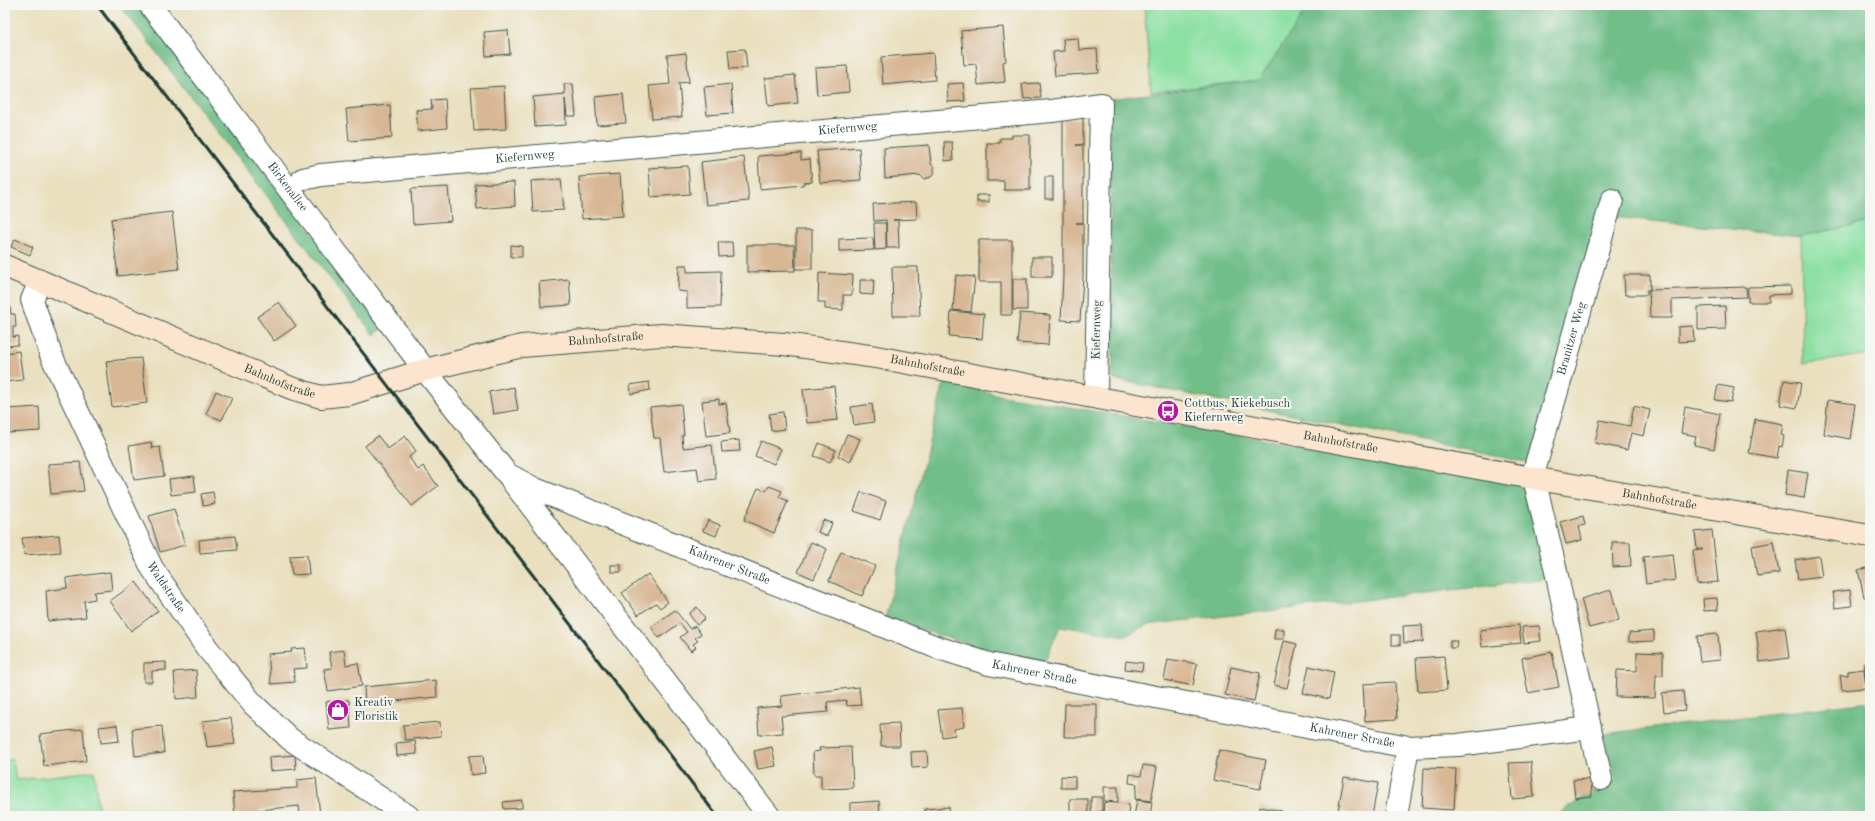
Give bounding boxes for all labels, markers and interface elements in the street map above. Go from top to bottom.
street label: Kiefernweg [817,120,878,137]
street label: Kiefernweg [495,149,555,166]
street label: Birkenallee [265,160,310,214]
street label: Kiefernweg [1090,300,1104,360]
street label: Branitzer Weg [1556,300,1588,377]
street label: Bahnhofstraße [567,330,644,348]
street label: Bahnhofstraße [889,354,966,379]
street label: Bahnhofstraße [242,363,317,401]
bus stop icon: Cottbus, Kiekebusch Kiefernweg [1155,398,1181,424]
place label: Cottbus, Kiekebusch Kiefernweg [1184,398,1290,424]
street label: Bahnhofstraße [1302,430,1379,456]
street label: Bahnhofstraße [1621,488,1698,512]
street label: Kahrener Straße [687,544,772,587]
street label: Waldstraße [144,560,187,616]
street label: Kahrener Straße [991,659,1078,687]
shop icon: Kreativ Floristik [325,697,351,723]
place label: Kreativ Floristik [354,697,398,723]
street label: Kahrener Straße [1308,722,1396,750]

